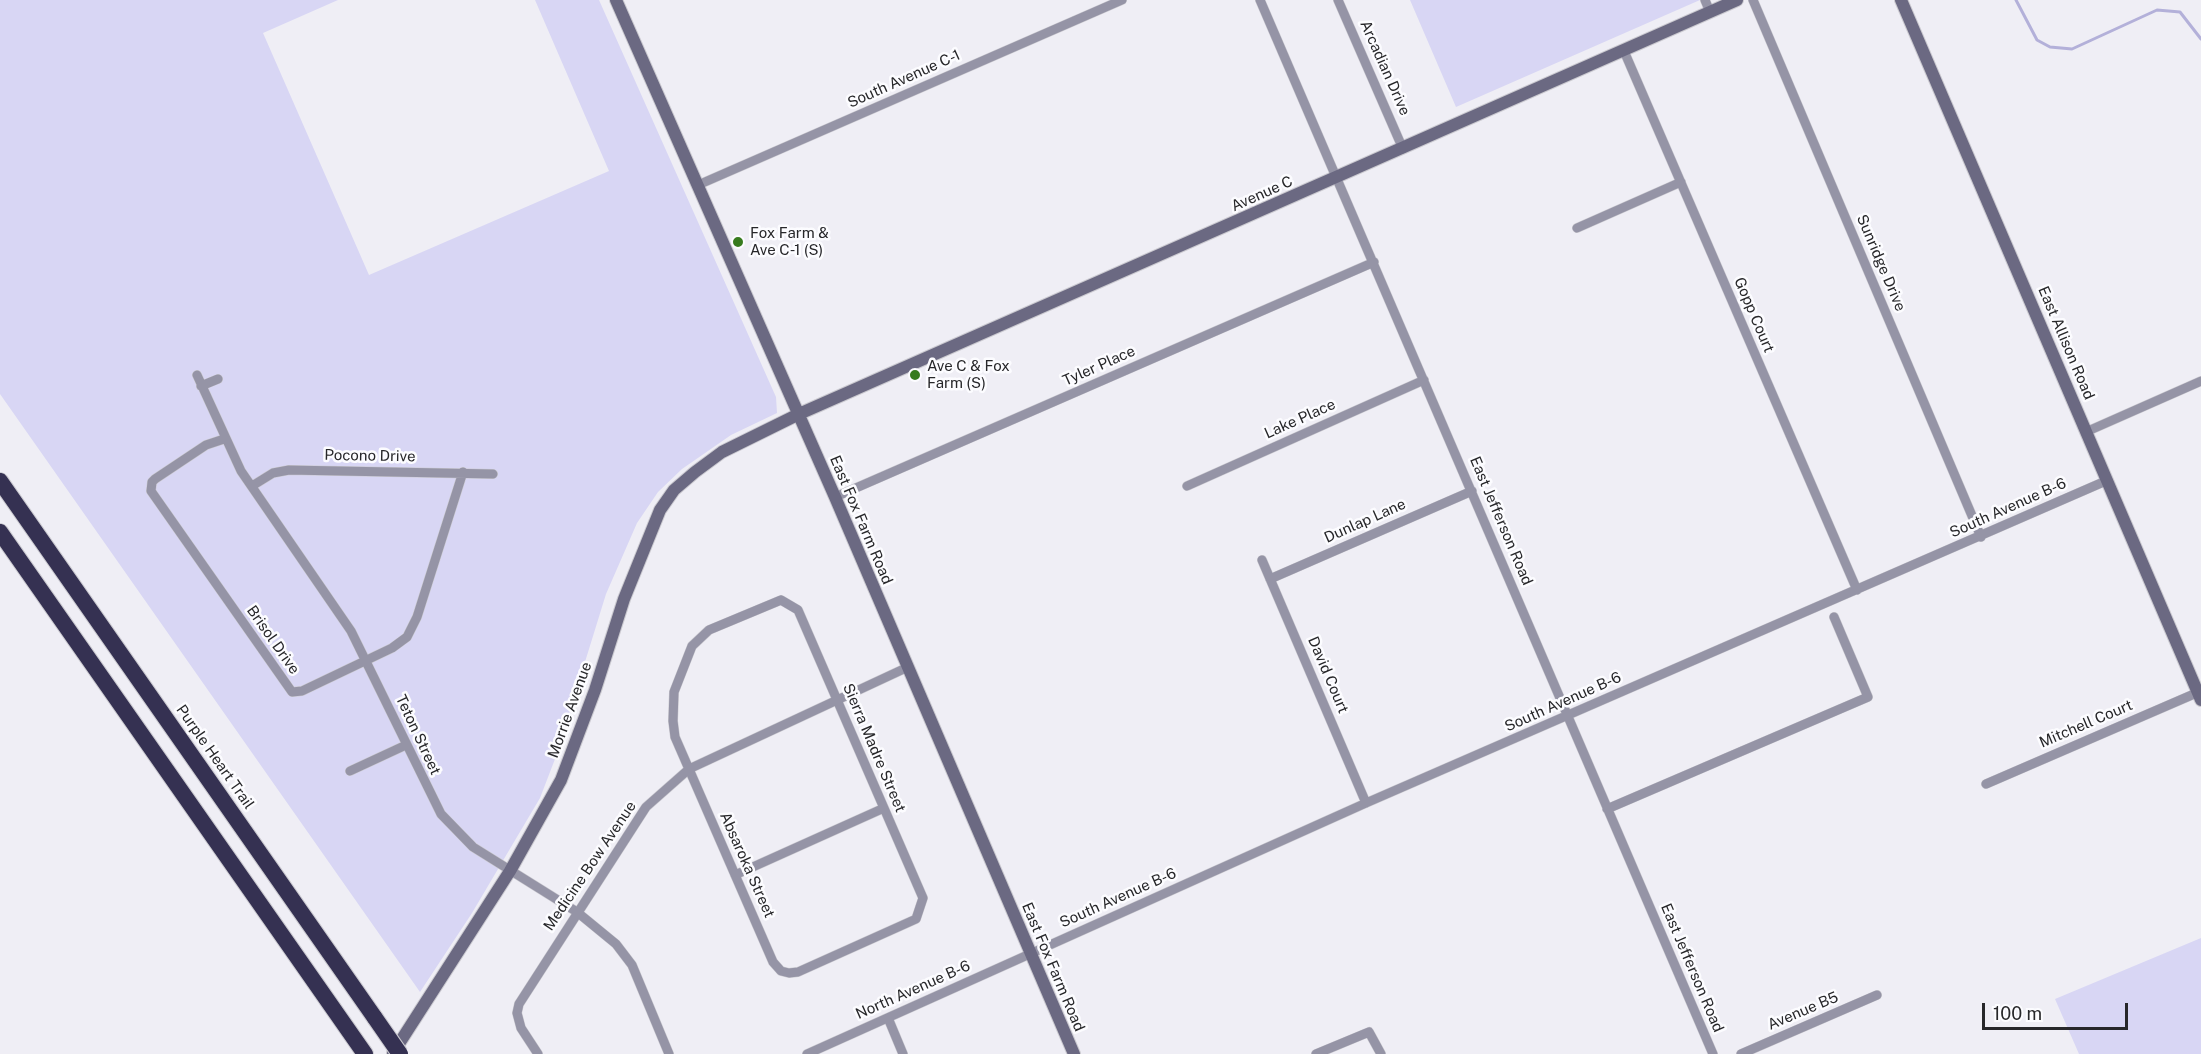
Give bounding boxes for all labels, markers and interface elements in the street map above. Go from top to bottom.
street label: Arcadian Drive [1356,18,1414,118]
street label: South Avenue C-1 [845,46,963,112]
street label: Avenue C [1228,172,1296,216]
street label: Sunridge Drive [1853,212,1909,314]
place label: Fox Farm & Ave C-1 (S) [750,224,829,259]
marker: Fox Farm & Ave C-1 (S) [731,235,745,249]
street label: Gopp Court [1730,275,1778,355]
street label: East Allison Road [2034,284,2098,402]
street label: Tyler Place [1060,342,1138,390]
place label: Ave C & Fox Farm (S) [927,357,1010,392]
marker: Ave C & Fox Farm (S) [908,368,922,382]
street label: Lake Place [1262,395,1338,443]
street label: Pocono Drive [324,446,416,466]
street label: East Fox Farm Road [826,453,896,587]
street label: East Jefferson Road [1466,454,1536,588]
street label: South Avenue B-6 [1947,474,2069,542]
street label: Dunlap Lane [1322,495,1408,547]
street label: Brisol Drive [243,602,303,678]
street label: David Court [1304,634,1352,716]
street label: Morrie Avenue [544,660,596,760]
street label: South Avenue B-6 [1502,668,1624,736]
street label: Sierra Madre Street [839,681,909,815]
street label: Teton Street [392,692,444,778]
street label: Mitchell Court [2037,696,2135,752]
street label: Purple Heart Trail [172,701,258,813]
street label: Medicine Bow Avenue [540,798,640,934]
street label: Absaroka Street [716,809,778,921]
street label: South Avenue B-6 [1057,864,1179,932]
street label: East Fox Farm Road [1018,900,1088,1034]
street label: East Jefferson Road [1657,901,1727,1035]
street label: North Avenue B-6 [853,957,973,1023]
street label: Avenue B5 [1765,988,1841,1034]
scale bar [1985,991,2130,1029]
text: 100 m [1993,1003,2042,1024]

